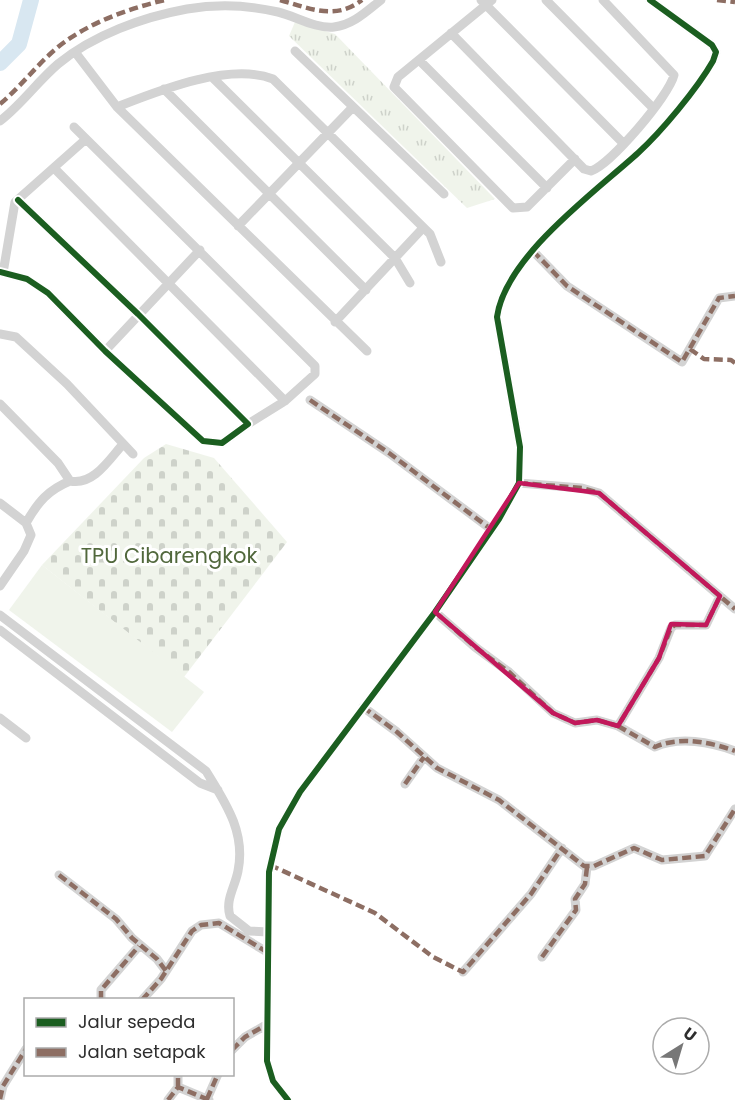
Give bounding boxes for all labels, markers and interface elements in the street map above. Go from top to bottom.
park label: TPU Cibarengkok [81,541,257,570]
legend [24,998,234,1076]
text: Jalur sepeda [78,1009,195,1034]
north arrow [651,1016,711,1076]
text: U [678,1022,701,1047]
text: Jalan setapak [78,1039,206,1064]

